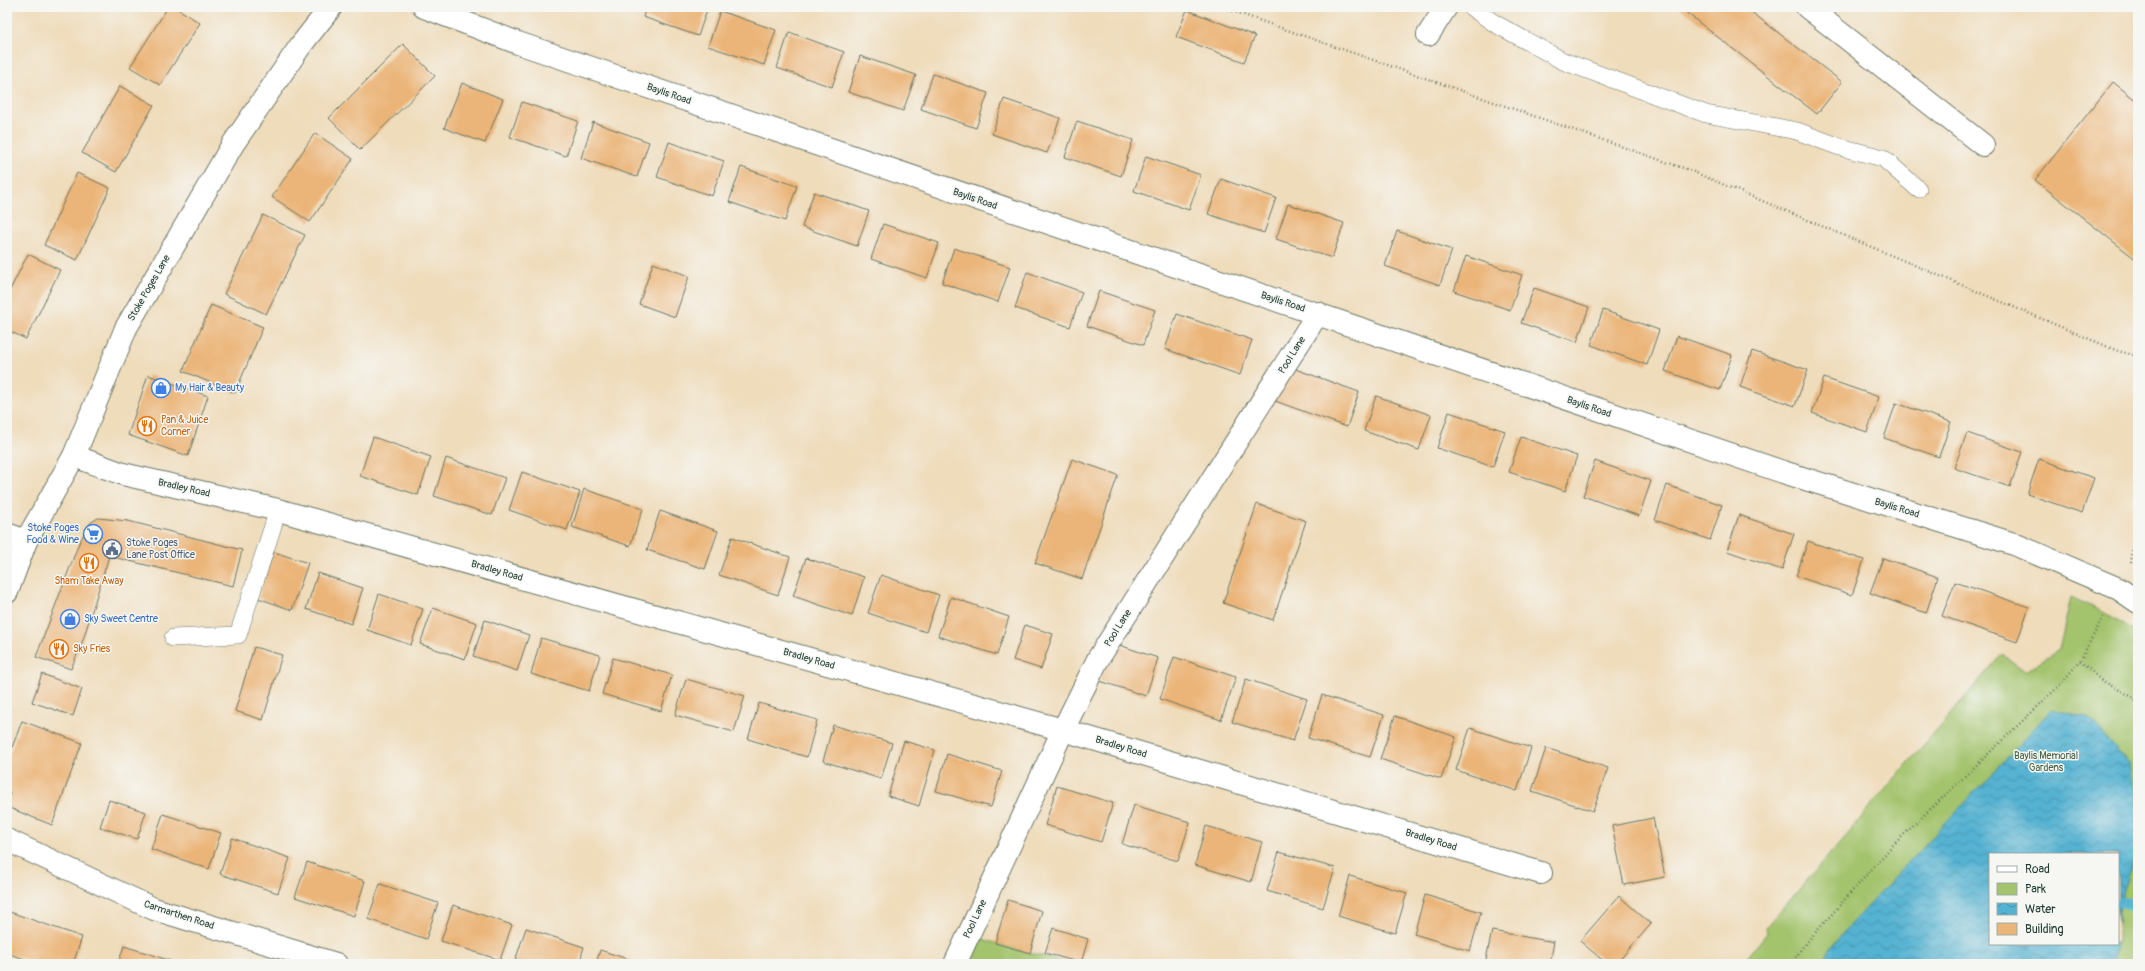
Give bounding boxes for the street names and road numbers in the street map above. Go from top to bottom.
street label: Baylis Road [645,81,693,107]
street label: Baylis Road [951,186,999,212]
street label: Stoke Poges Lane [125,253,173,323]
street label: Baylis Road [1259,289,1307,315]
street label: Pool Lane [1276,334,1308,376]
street label: Baylis Road [1565,394,1613,420]
street label: Bradley Road [157,476,211,500]
street label: Baylis Road [1873,496,1921,521]
street label: Bradley Road [470,558,524,584]
street label: Pool Lane [1102,607,1134,649]
street label: Bradley Road [782,646,836,672]
street label: Bradley Road [1094,733,1148,761]
street label: Bradley Road [1404,826,1458,854]
street label: Carmarthen Road [142,898,216,932]
street label: Pool Lane [961,898,989,940]

